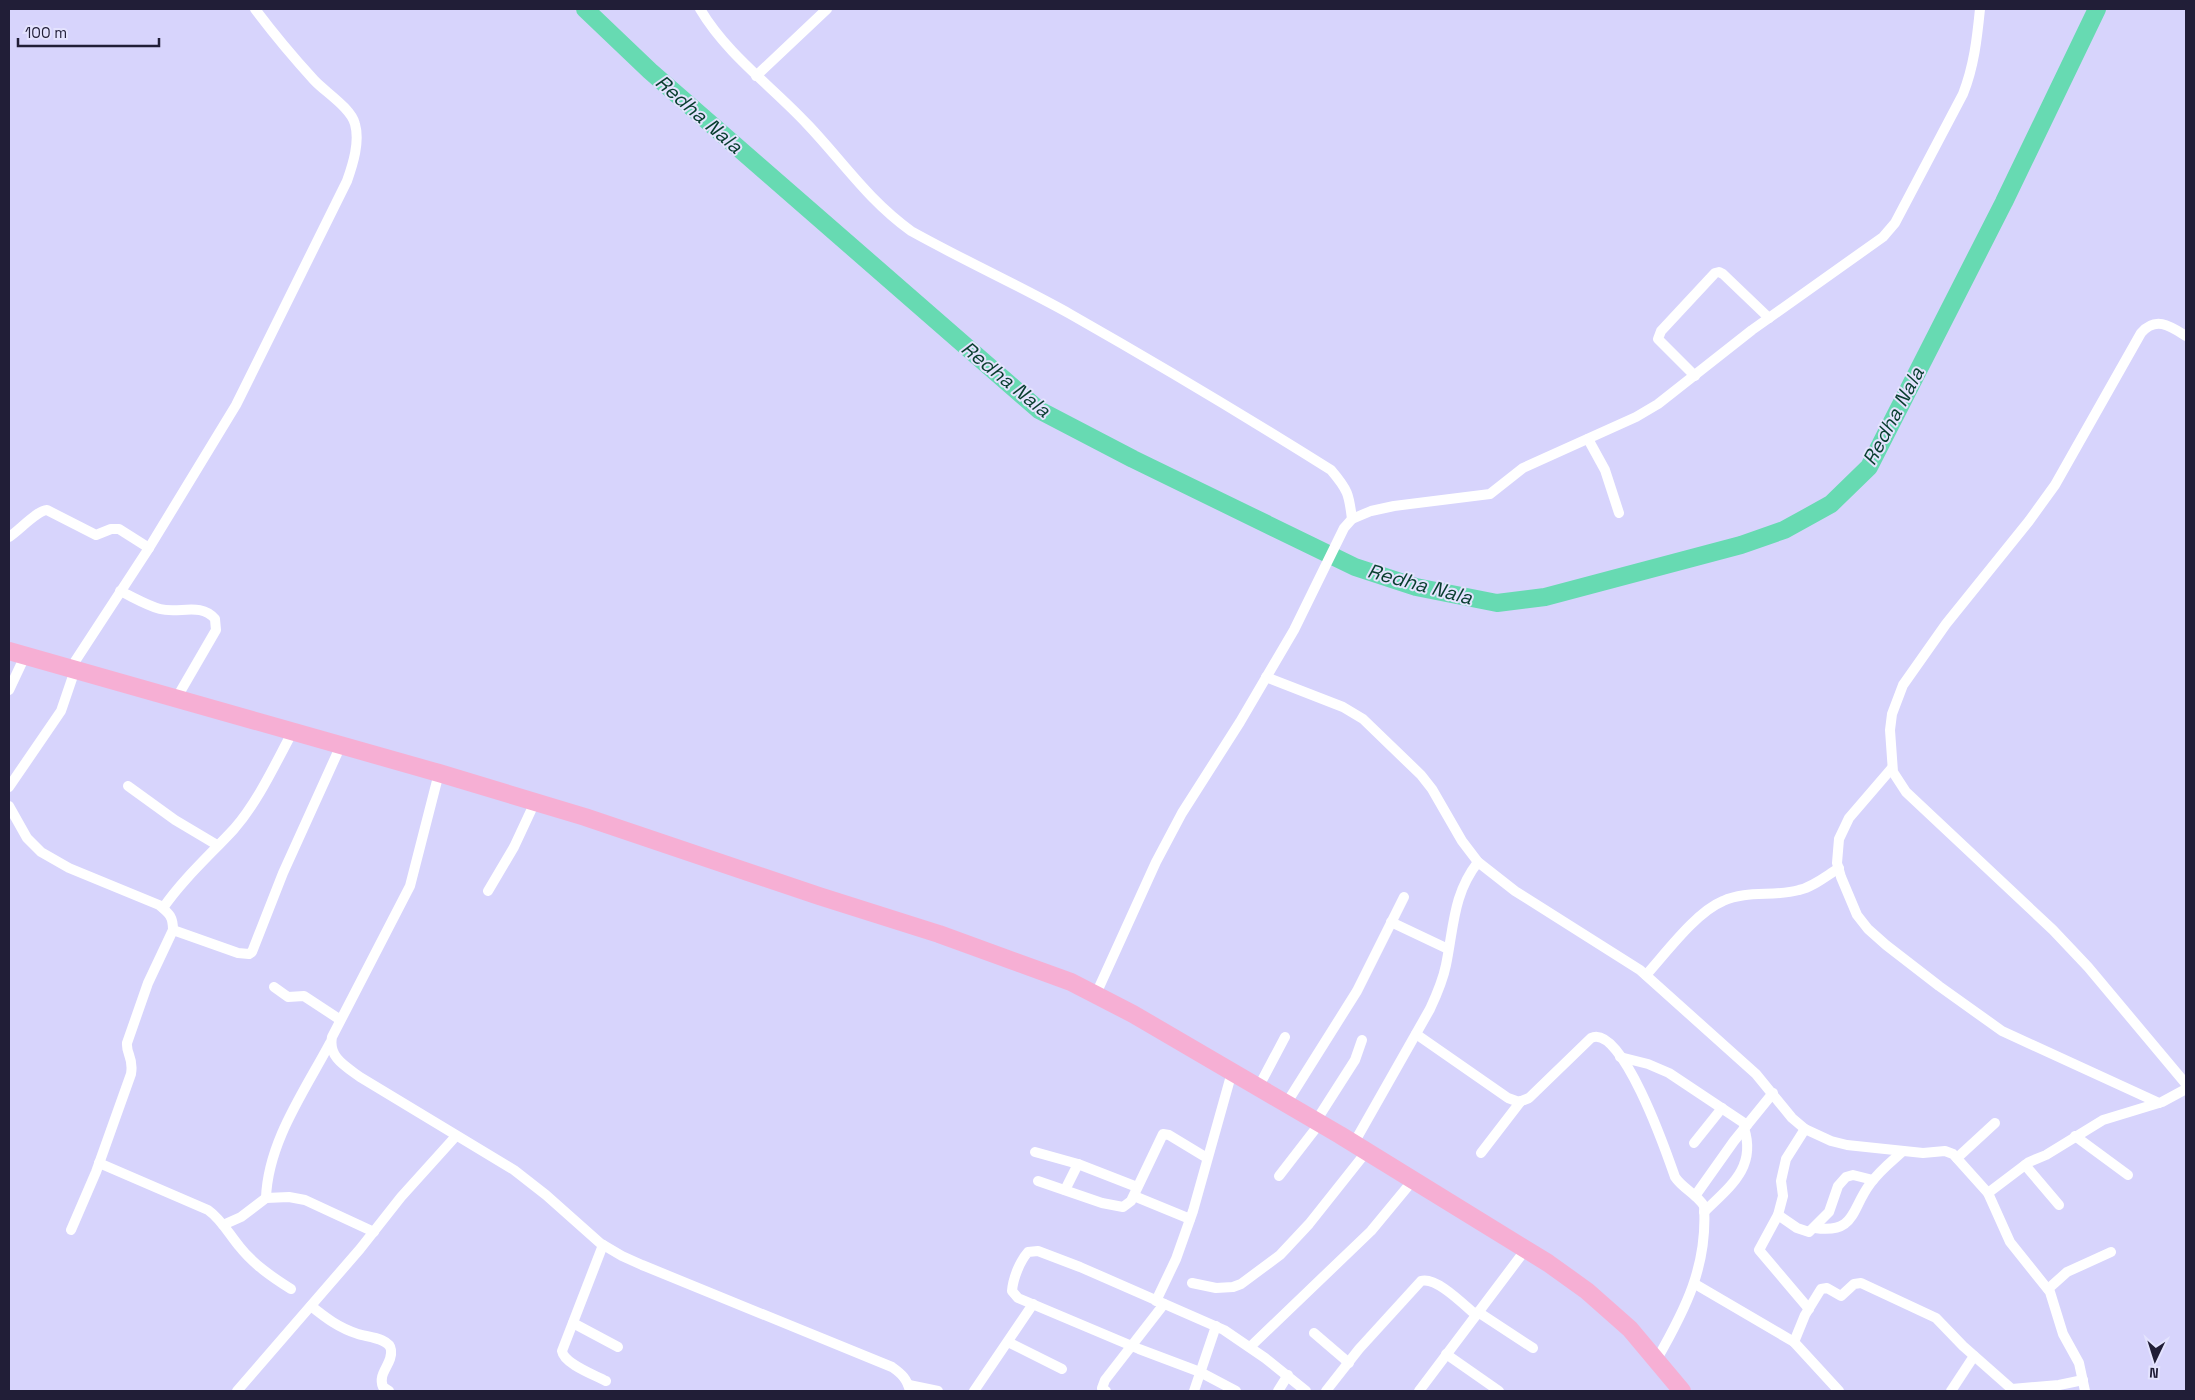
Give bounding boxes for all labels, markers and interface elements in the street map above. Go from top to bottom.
scale bar [18,15,159,47]
text: 100 m [25,23,67,42]
water label: Redha Nala [650,69,748,159]
water label: Redha Nala [956,335,1056,423]
water label: Redha Nala [1856,362,1930,470]
water label: Redha Nala [1365,558,1476,611]
north arrow [2130,1335,2180,1385]
text: N [2149,1364,2159,1382]

